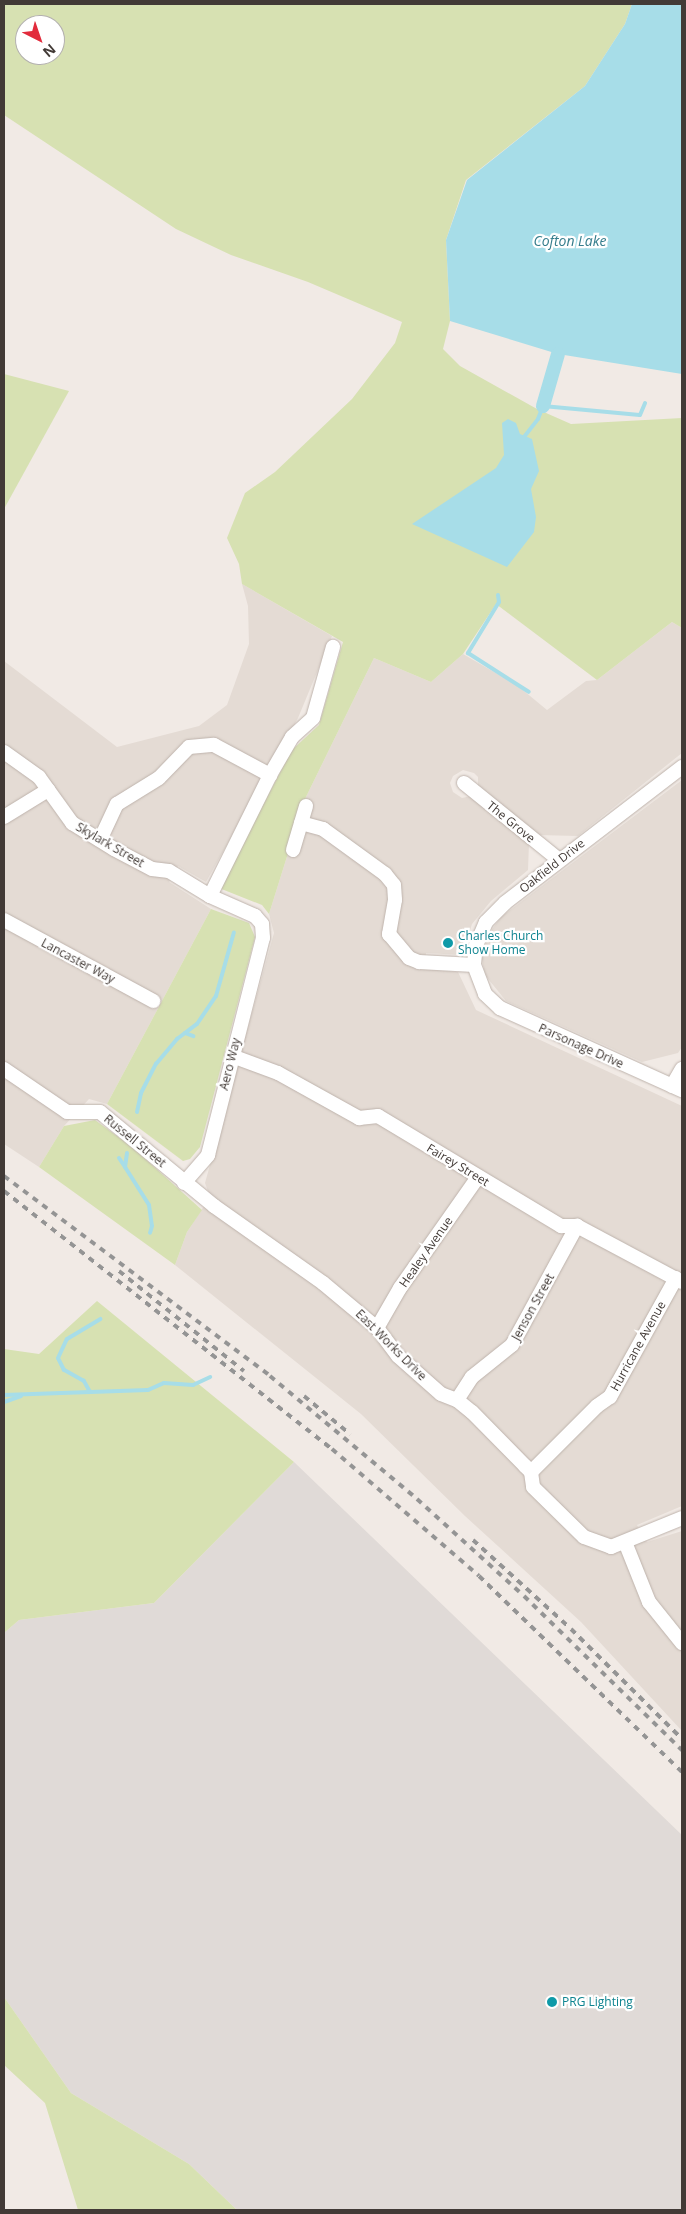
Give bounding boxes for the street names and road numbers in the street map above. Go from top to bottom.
street label: The Grove [484,798,538,846]
street label: Skylark Street [73,820,147,870]
street label: Oakfield Drive [516,836,588,896]
street label: Lancaster Way [39,936,117,986]
street label: Parsonage Drive [536,1021,626,1071]
street label: Aero Way [217,1036,243,1092]
street label: Russell Street [101,1112,169,1170]
street label: Fairey Street [424,1141,492,1189]
street label: Healey Avenue [396,1214,456,1290]
street label: Jenson Street [509,1271,557,1343]
street label: Hurricane Avenue [607,1299,669,1393]
street label: East Works Drive [353,1307,429,1383]

